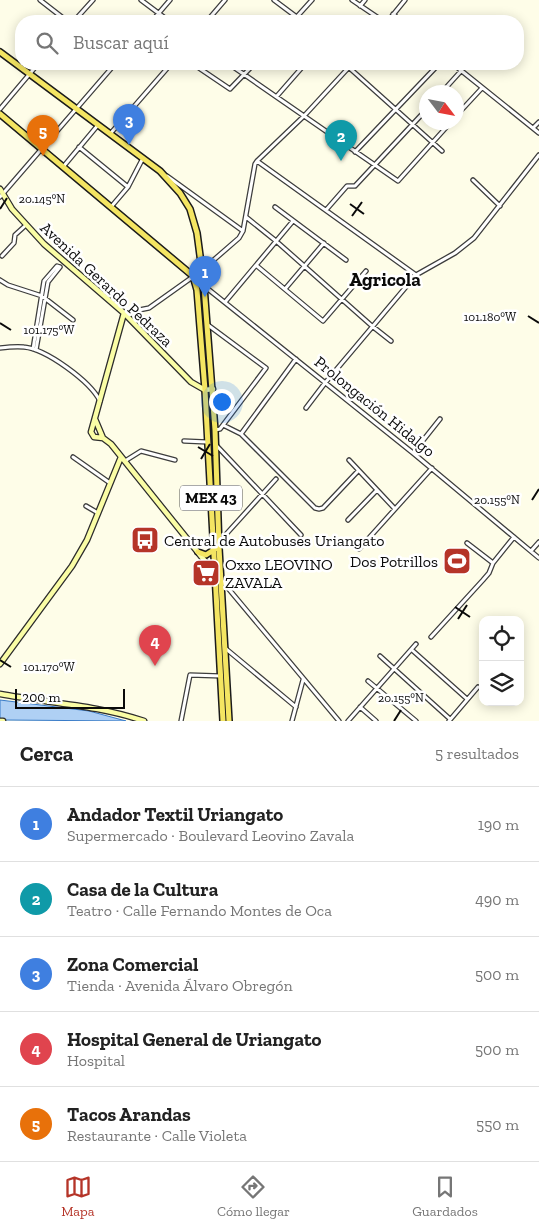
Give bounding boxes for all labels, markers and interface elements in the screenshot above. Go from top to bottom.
search box [15,15,524,70]
icon: search [33,29,61,57]
text: Buscar aquí [73,31,169,54]
north arrow [419,85,464,130]
pin: 3 [113,104,145,145]
pin: 5 [27,115,59,156]
pin: 2 [325,120,357,161]
text: 20.145°N [19,192,65,206]
street label: Avenida Gerardo Pedraza [37,218,177,351]
pin: 1 [189,256,221,297]
district label: Agricola [349,268,421,291]
text: 101.180°W [464,310,517,324]
text: 101.175°W [24,323,75,337]
street label: Prolongación Hidalgo [311,352,439,461]
your location [209,389,235,415]
road number: MEX 43 [180,486,242,510]
text: 20.155°N [474,493,520,507]
bus stop icon: Central de Autobuses Uriangato [130,525,160,555]
place label: Central de Autobuses Uriangato [164,531,385,550]
sports icon: Dos Potrillos [442,546,472,576]
place label: Dos Potrillos [350,552,438,571]
place label: Oxxo LEOVINO ZAVALA [225,555,333,592]
supermarket icon: Oxxo LEOVINO ZAVALA [191,558,221,588]
map controls [479,616,524,706]
button: locate [479,616,524,661]
pin: 4 [139,625,171,666]
text: 101.170°W [23,660,76,674]
button: layers [479,661,524,706]
scale bar [15,686,125,709]
text: 200 m [22,689,61,706]
text: 20.155°N [378,691,424,705]
text: Cerca [20,741,73,766]
text: 5 resultados [435,744,519,763]
text: Andador Textil Uriangato [67,803,283,826]
text: 1 [33,815,39,834]
text: 190 m [478,815,519,834]
text: Supermercado · Boulevard Leovino Zavala [67,826,354,845]
text: Casa de la Cultura [67,878,218,901]
text: 2 [32,890,40,909]
text: 490 m [475,890,519,909]
text: Teatro · Calle Fernando Montes de Oca [67,901,332,920]
text: Zona Comercial [67,953,199,976]
text: 3 [32,965,40,984]
text: 500 m [475,965,519,984]
text: Tienda · Avenida Álvaro Obregón [67,976,293,995]
text: Hospital General de Uriangato [67,1028,322,1051]
text: 4 [31,1040,41,1059]
text: 500 m [475,1040,519,1059]
text: Hospital [67,1051,125,1070]
text: Tacos Arandas [67,1103,191,1126]
text: 5 [32,1115,40,1134]
text: 550 m [476,1115,519,1134]
text: Restaurante · Calle Violeta [67,1126,247,1145]
tab: Mapa [61,1173,95,1220]
tab: Cómo llegar [217,1173,290,1220]
tab: Guardados [412,1173,478,1220]

